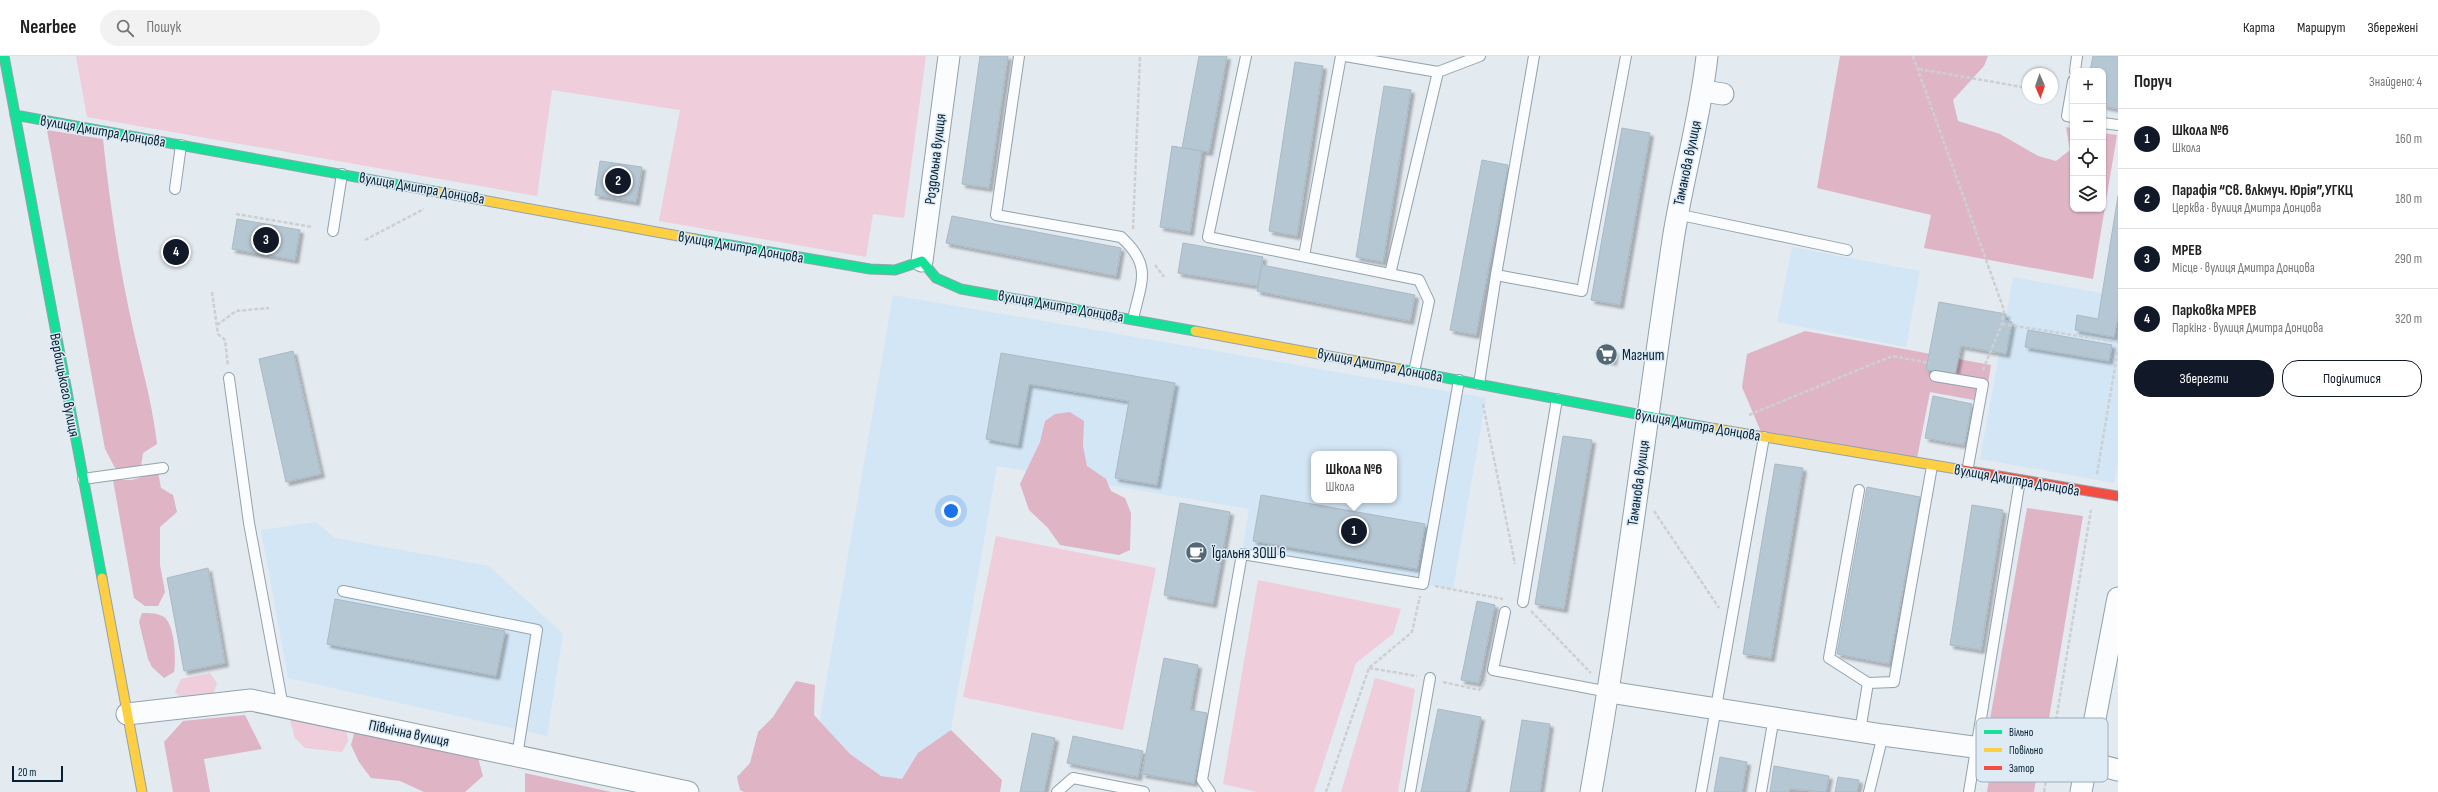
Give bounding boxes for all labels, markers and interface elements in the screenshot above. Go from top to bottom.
search box [100,10,380,46]
text: Nearbee [20,16,76,39]
icon: search [114,17,136,39]
text: Пошук [146,18,181,37]
text: Карта [2243,19,2275,36]
text: Маршрут [2297,19,2345,36]
text: Збережені [2367,19,2418,36]
north arrow [2022,68,2058,104]
map controls [2070,68,2106,212]
button: + [2070,68,2106,104]
text: Поруч [2134,72,2172,92]
text: Знайдено: 4 [2369,74,2422,90]
button: − [2070,104,2106,140]
street label: вулиця Дмитра Донцова [39,111,167,152]
street label: Роздольна вулиця [920,112,951,206]
street label: Таманова вулиця [1669,119,1706,207]
text: Школа №6 [2172,121,2229,140]
text: 1 [2144,131,2150,147]
text: 160 m [2396,131,2422,147]
button: locate [2070,140,2106,176]
text: Школа [2172,140,2201,156]
pin: 2 [605,166,631,196]
street label: вулиця Дмитра Донцова [358,168,486,209]
button: layers [2070,176,2106,212]
text: Парафія “Св. влкмуч. Юрія”,УГКЦ [2172,181,2353,200]
text: 2 [2144,191,2150,207]
text: 180 m [2396,191,2422,207]
text: Церква · вулиця Дмитра Донцова [2172,200,2321,216]
pin: 3 [253,225,279,255]
street label: вулиця Дмитра Донцова [677,227,805,268]
pin: 4 [163,237,189,267]
text: МРЕВ [2172,241,2202,260]
text: 3 [2144,251,2150,267]
text: 290 m [2395,251,2422,267]
text: Місце · вулиця Дмитра Донцова [2172,260,2315,276]
street label: вулиця Дмитра Донцова [997,286,1125,327]
text: Парковка МРЕВ [2172,301,2256,320]
text: 4 [2144,311,2150,327]
text: 320 m [2395,311,2422,327]
text: Паркінг · вулиця Дмитра Донцова [2172,320,2323,336]
street label: Вербицького вулиця [45,332,84,439]
supermarket icon: Магнит [1593,342,1619,368]
street label: вулиця Дмитра Донцова [1316,344,1444,387]
place label: Магнит [1622,346,1664,365]
button: Зберегти [2134,360,2274,397]
button: Поділитися [2282,360,2422,397]
street label: вулиця Дмитра Донцова [1634,405,1762,446]
street label: Таманова вулиця [1623,439,1654,527]
popup [1311,451,1397,503]
text: Школа №6 [1326,460,1382,479]
street label: вулиця Дмитра Донцова [1953,460,2081,501]
text: Школа [1326,479,1354,495]
your location [941,501,961,521]
pin: 1 [1341,516,1367,546]
cafe icon: Їдальня ЗОШ 6 [1184,540,1210,566]
place label: Їдальня ЗОШ 6 [1211,544,1286,563]
street label: Північна вулиця [367,716,451,751]
legend [1976,718,2108,782]
text: Вільно [2009,726,2034,739]
text: Повільно [2009,744,2043,757]
text: Затор [2009,762,2034,775]
scale bar [12,764,63,783]
text: 20 m [18,766,36,779]

